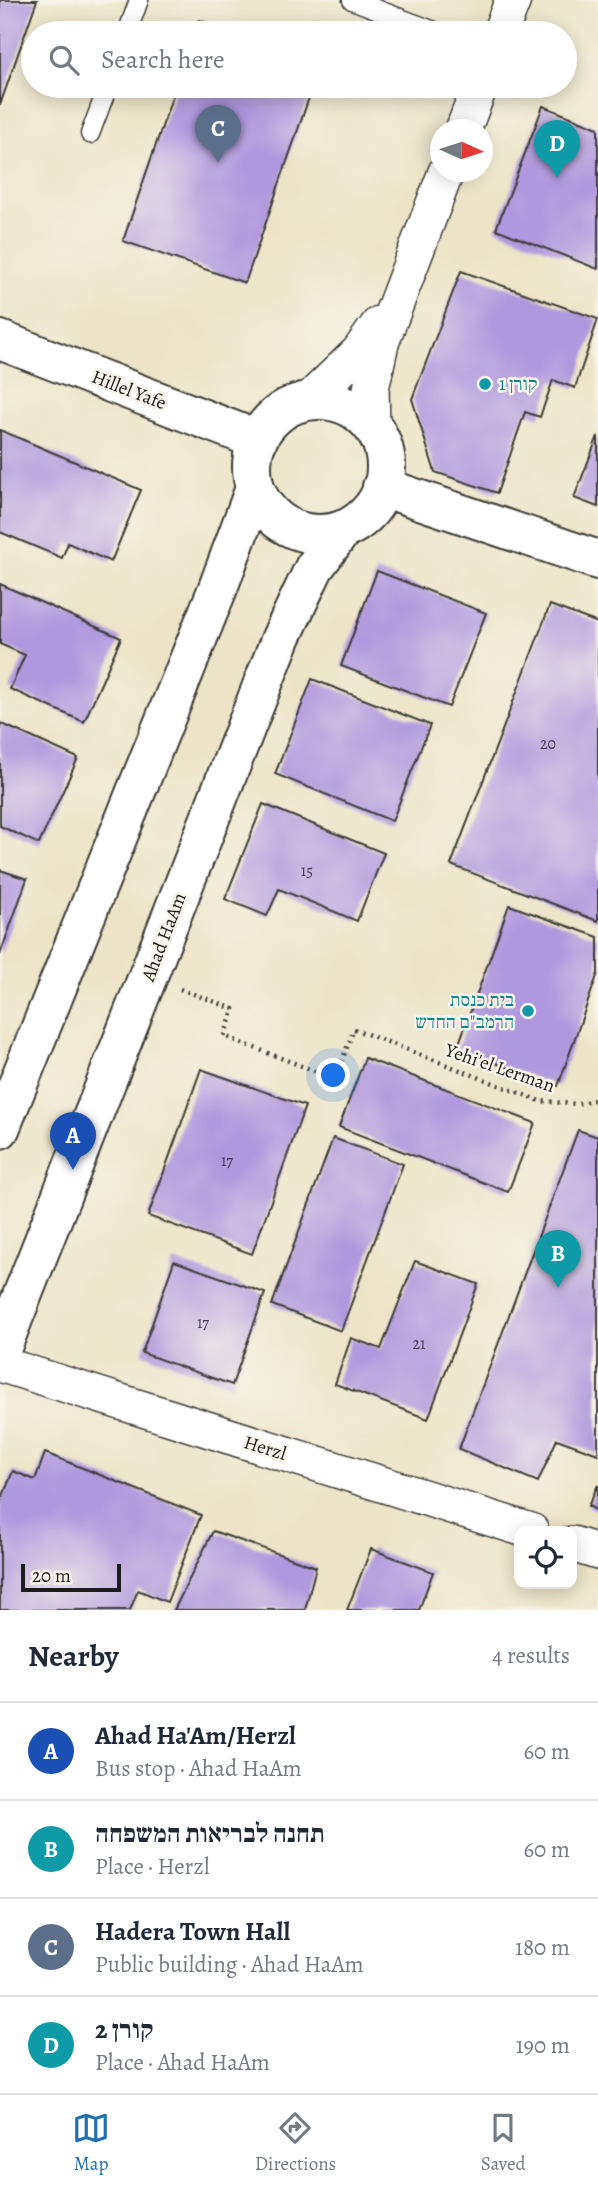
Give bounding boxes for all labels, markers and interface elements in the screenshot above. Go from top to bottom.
search box [21,21,577,98]
icon: search [45,41,83,79]
text: Search here [101,42,225,77]
pin: C [195,105,241,163]
north arrow [430,119,493,182]
pin: D [534,120,580,178]
street label: Hillel Yafe [88,364,170,416]
place label: קורן 1 [499,371,537,397]
marker: קורן 1 [477,376,493,392]
house number: 20 [540,733,556,755]
house number: 15 [301,860,313,882]
street label: Ahad HaAm [135,889,193,986]
place label: בית כנסת הרמב"ם החדש [415,987,514,1035]
marker: בית כנסת הרמב"ם החדש [520,1003,536,1019]
street label: Yehi'el Lerman [441,1037,558,1099]
your location [316,1058,350,1092]
pin: A [50,1112,96,1170]
house number: 17 [221,1150,233,1172]
pin: B [535,1230,581,1288]
house number: 17 [197,1312,209,1334]
house number: 21 [412,1333,426,1355]
street label: Herzl [241,1429,290,1467]
map controls [514,1526,577,1589]
button: locate [514,1526,577,1589]
scale bar [21,1561,121,1593]
text: 20 m [32,1563,71,1589]
text: Nearby [28,1636,119,1676]
text: 4 results [492,1640,570,1671]
text: Ahad Ha'Am/Herzl [95,1718,296,1753]
text: A [44,1736,58,1767]
text: 60 m [523,1736,570,1767]
text: Bus stop · Ahad HaAm [95,1753,302,1784]
text: תחנה לבריאות המשפחה [95,1816,325,1851]
text: B [44,1834,58,1865]
text: 60 m [523,1834,570,1865]
text: Place · Herzl [95,1851,210,1882]
text: Hadera Town Hall [95,1914,290,1949]
text: C [44,1932,58,1963]
text: 180 m [515,1932,570,1963]
text: Public building · Ahad HaAm [95,1949,364,1980]
text: קורן 2 [95,2012,154,2047]
text: D [43,2030,59,2061]
text: 190 m [516,2030,570,2061]
text: Place · Ahad HaAm [95,2047,270,2078]
tab: Map [72,2109,110,2177]
tab: Directions [255,2109,336,2177]
tab: Saved [481,2109,526,2177]

